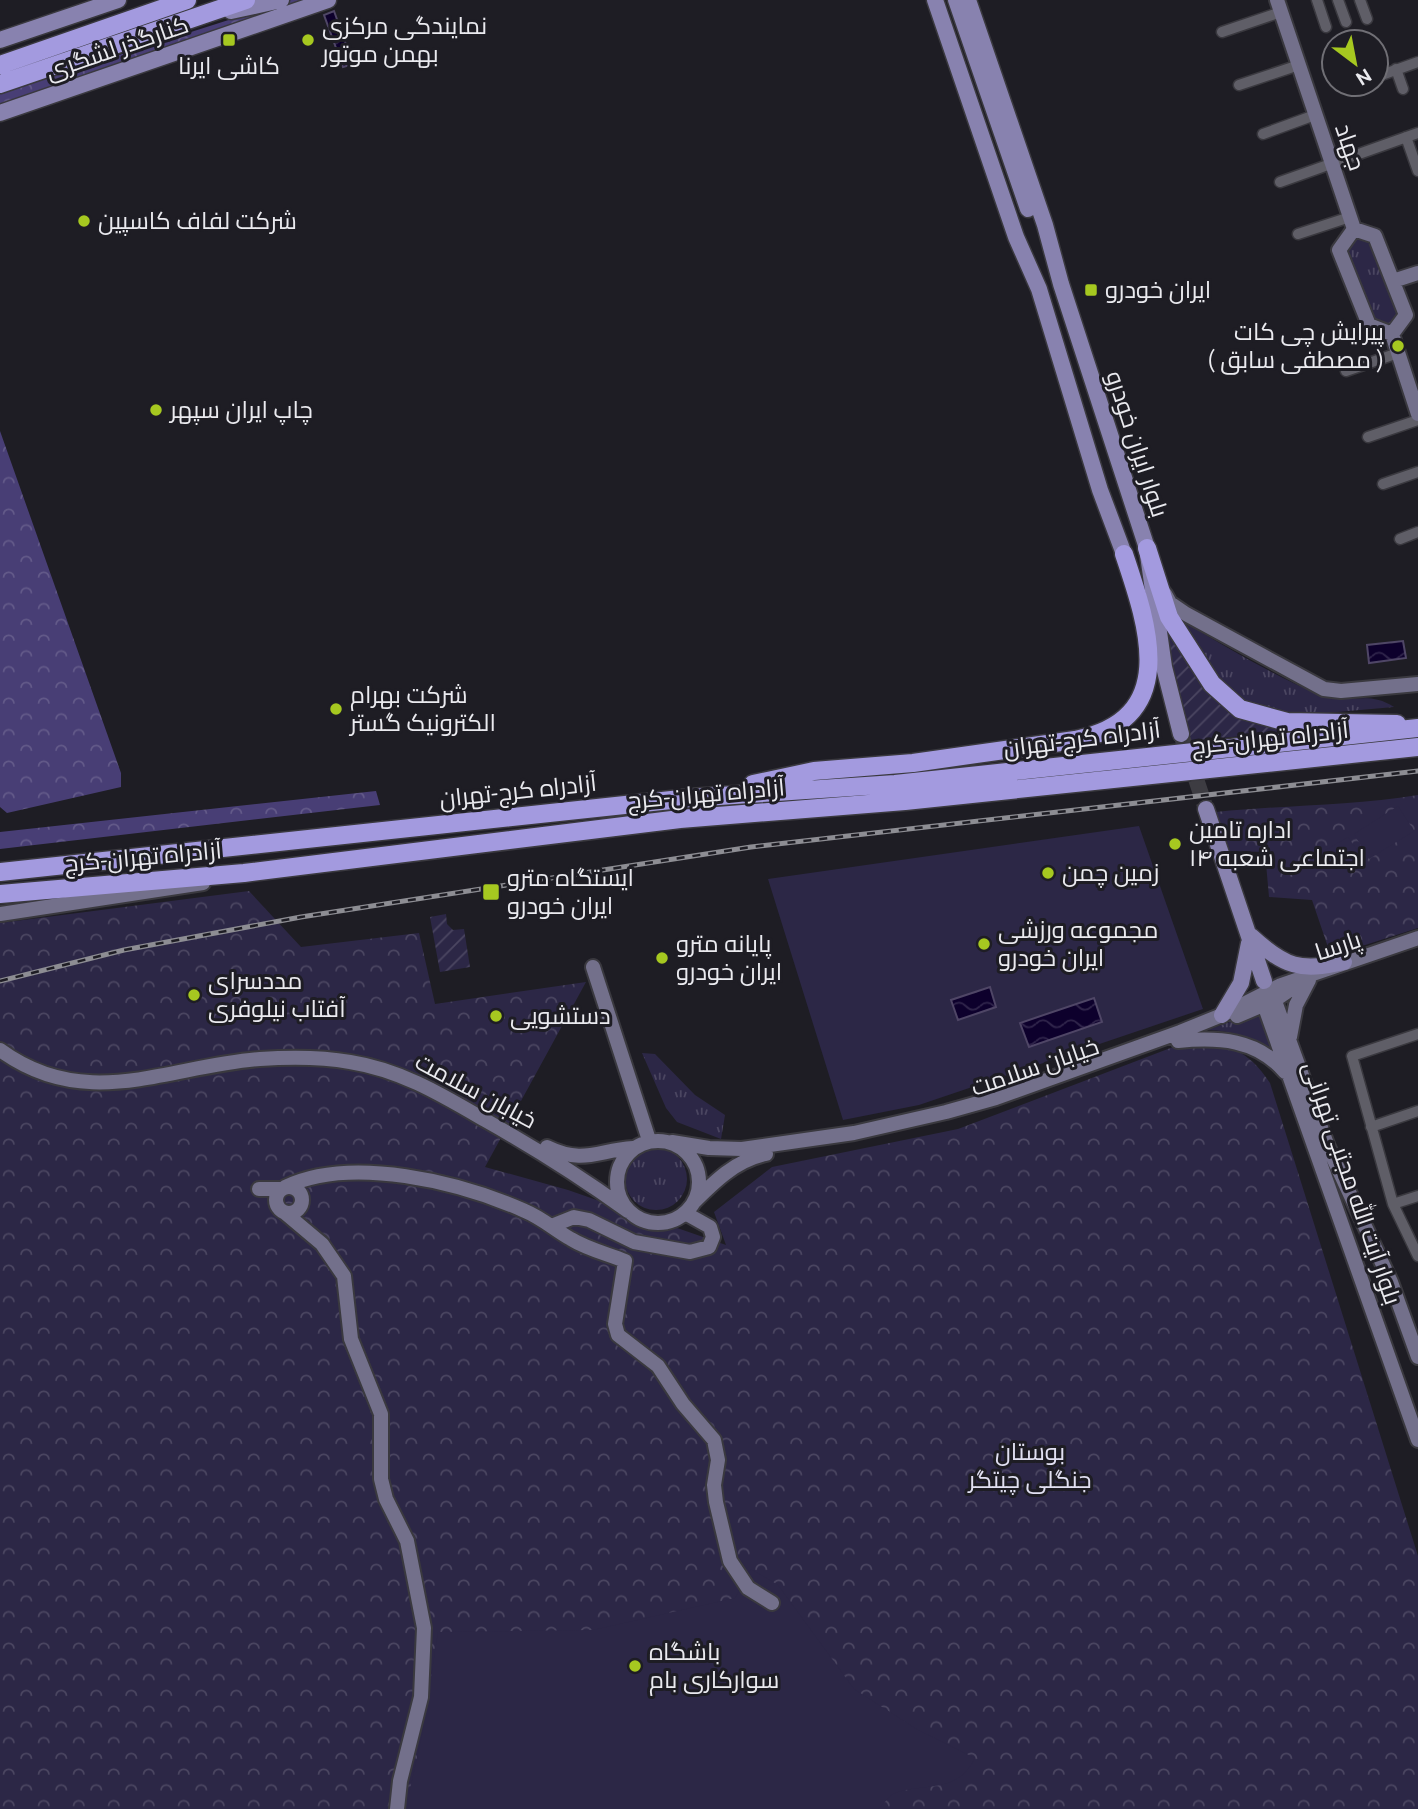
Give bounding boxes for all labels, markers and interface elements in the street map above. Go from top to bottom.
street label: کنارگذر لشگری [42,10,192,86]
place label: نمایندگی مرکزی بهمن موتور [320,12,487,68]
north arrow [1320,28,1390,98]
marker: کاشی ایرنا [221,32,237,48]
marker: نمایندگی مرکزی بهمن موتور [300,32,316,48]
place label: کاشی ایرنا [178,52,280,80]
text: N [1352,64,1376,91]
street label: جهاد [1329,120,1371,174]
place label: شرکت لفاف کاسپین [98,207,297,236]
marker: شرکت لفاف کاسپین [76,213,92,229]
place label: ایران خودرو [1105,276,1211,304]
marker: ایران خودرو [1083,282,1099,298]
place label: پیرایش چی کات ( مصطفی سابق ) [1207,318,1385,375]
marker: پیرایش چی کات ( مصطفی سابق ) [1390,338,1406,354]
street label: بلوار ایران خودرو [1100,367,1174,521]
place label: چاپ ایران سپهر [168,396,313,426]
marker: چاپ ایران سپهر [148,402,164,418]
place label: شرکت بهرام الکترونیک گستر [348,681,496,736]
marker: شرکت بهرام الکترونیک گستر [328,701,344,717]
street label: آزادراه کرج-تهران [1002,715,1163,765]
street label: آزادراه تهران-کرج [1190,716,1351,762]
street label: آزادراه کرج-تهران [438,769,599,815]
street label: آزادراه تهران-کرج [626,773,787,817]
place label: اداره تامین اجتماعی شعبه ۱۴ [1189,816,1365,872]
street label: آزادراه تهران-کرج [63,836,224,880]
marker: اداره تامین اجتماعی شعبه ۱۴ [1167,836,1183,852]
place label: زمین چمن [1062,859,1159,889]
place label: ایستگاه مترو ایران خودرو [507,864,634,920]
marker: زمین چمن [1040,865,1056,881]
marker: ایستگاه مترو ایران خودرو [481,882,501,902]
place label: مجموعه ورزشی ایران خودرو [998,916,1158,972]
street label: پارسا [1311,925,1366,968]
place label: پایانه مترو ایران خودرو [676,930,782,986]
marker: مجموعه ورزشی ایران خودرو [976,936,992,952]
marker: پایانه مترو ایران خودرو [654,950,670,966]
place label: مددسرای آفتاب نیلوفری [208,967,346,1023]
marker: مددسرای آفتاب نیلوفری [186,987,202,1003]
place label: دستشویی [510,1002,611,1030]
marker: دستشویی [488,1008,504,1024]
street label: خیابان سلامت [967,1032,1103,1102]
street label: خیابان سلامت [411,1047,541,1135]
street label: بلوار آیت الله مجتبی تهرانی [1297,1057,1409,1308]
park label: بوستان جنگلی چیتگر [966,1438,1092,1496]
place label: باشگاه سوارکاری بام [649,1638,779,1696]
marker: باشگاه سوارکاری بام [627,1658,643,1674]

